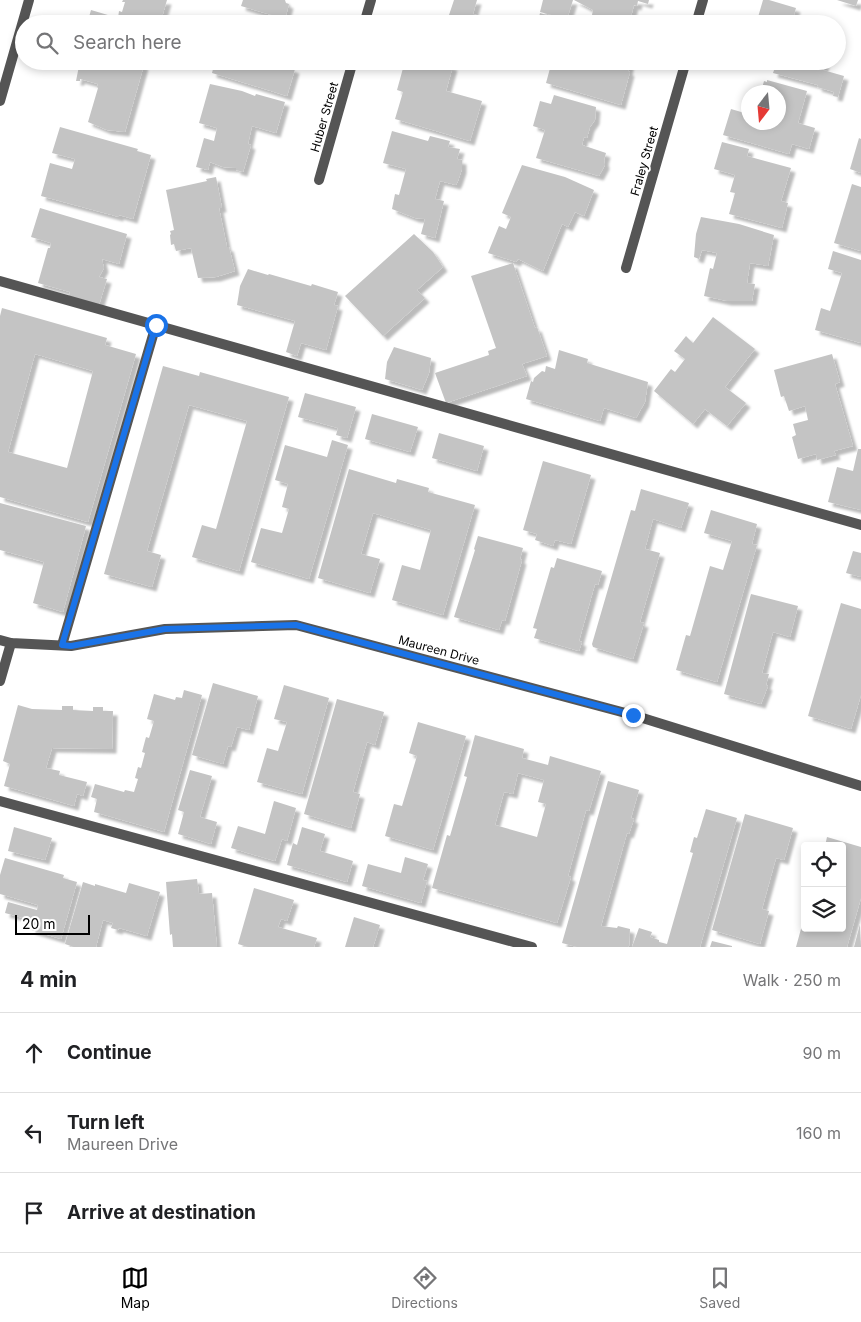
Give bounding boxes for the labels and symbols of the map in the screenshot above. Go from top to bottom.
street label: Huber Street [307,80,341,154]
north arrow [741,85,786,130]
street label: Fraley Street [627,124,661,197]
route start [145,314,168,337]
street label: Maureen Drive [397,632,481,668]
route end [622,704,645,727]
scale bar [15,912,90,935]

